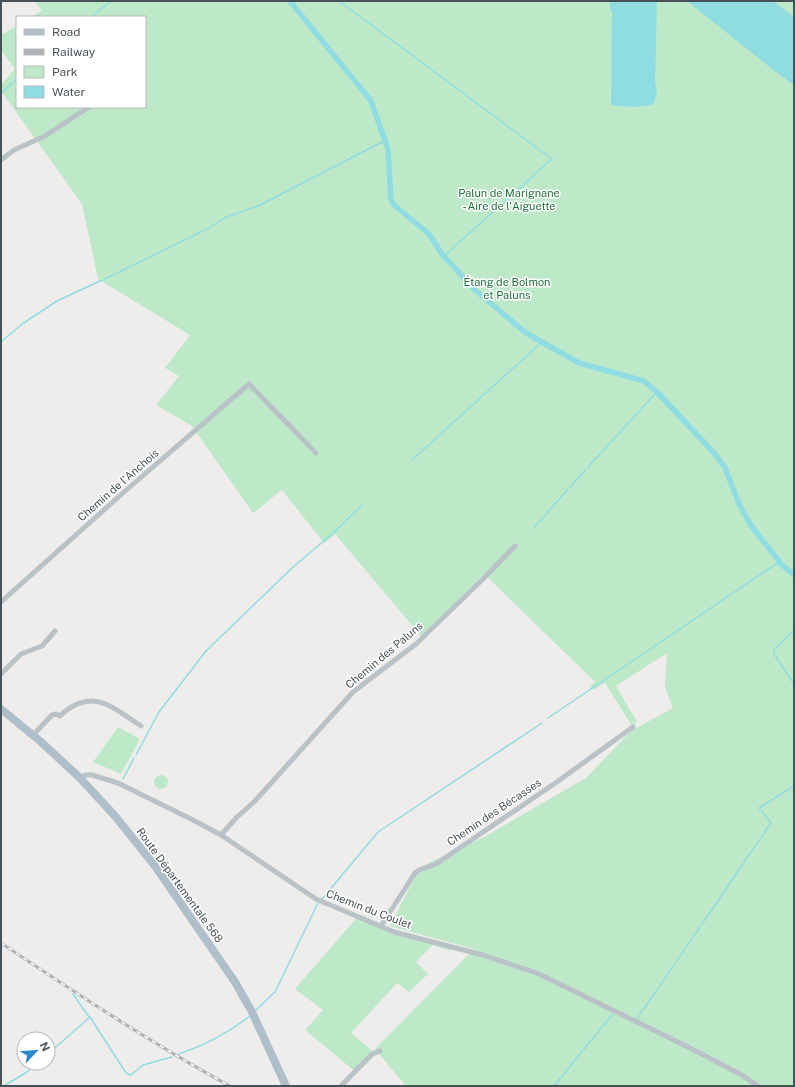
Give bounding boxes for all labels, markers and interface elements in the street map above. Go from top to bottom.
legend [16,16,146,108]
text: Road [52,25,80,39]
text: Railway [52,45,96,59]
text: Park [52,65,78,79]
text: Water [52,85,86,99]
park label: Palun de Marignane - Aire de l'Aiguette [458,187,560,212]
park label: Étang de Bolmon et Paluns [464,275,550,301]
street label: Chemin de l'Anchois [75,446,161,523]
street label: Chemin des Paluns [343,619,425,691]
street label: Chemin des Bécasses [445,776,544,848]
street label: Route Départementale 568 [134,825,226,945]
street label: Chemin du Coulet [325,887,413,931]
north arrow [16,1031,56,1071]
text: N [38,1040,52,1053]

